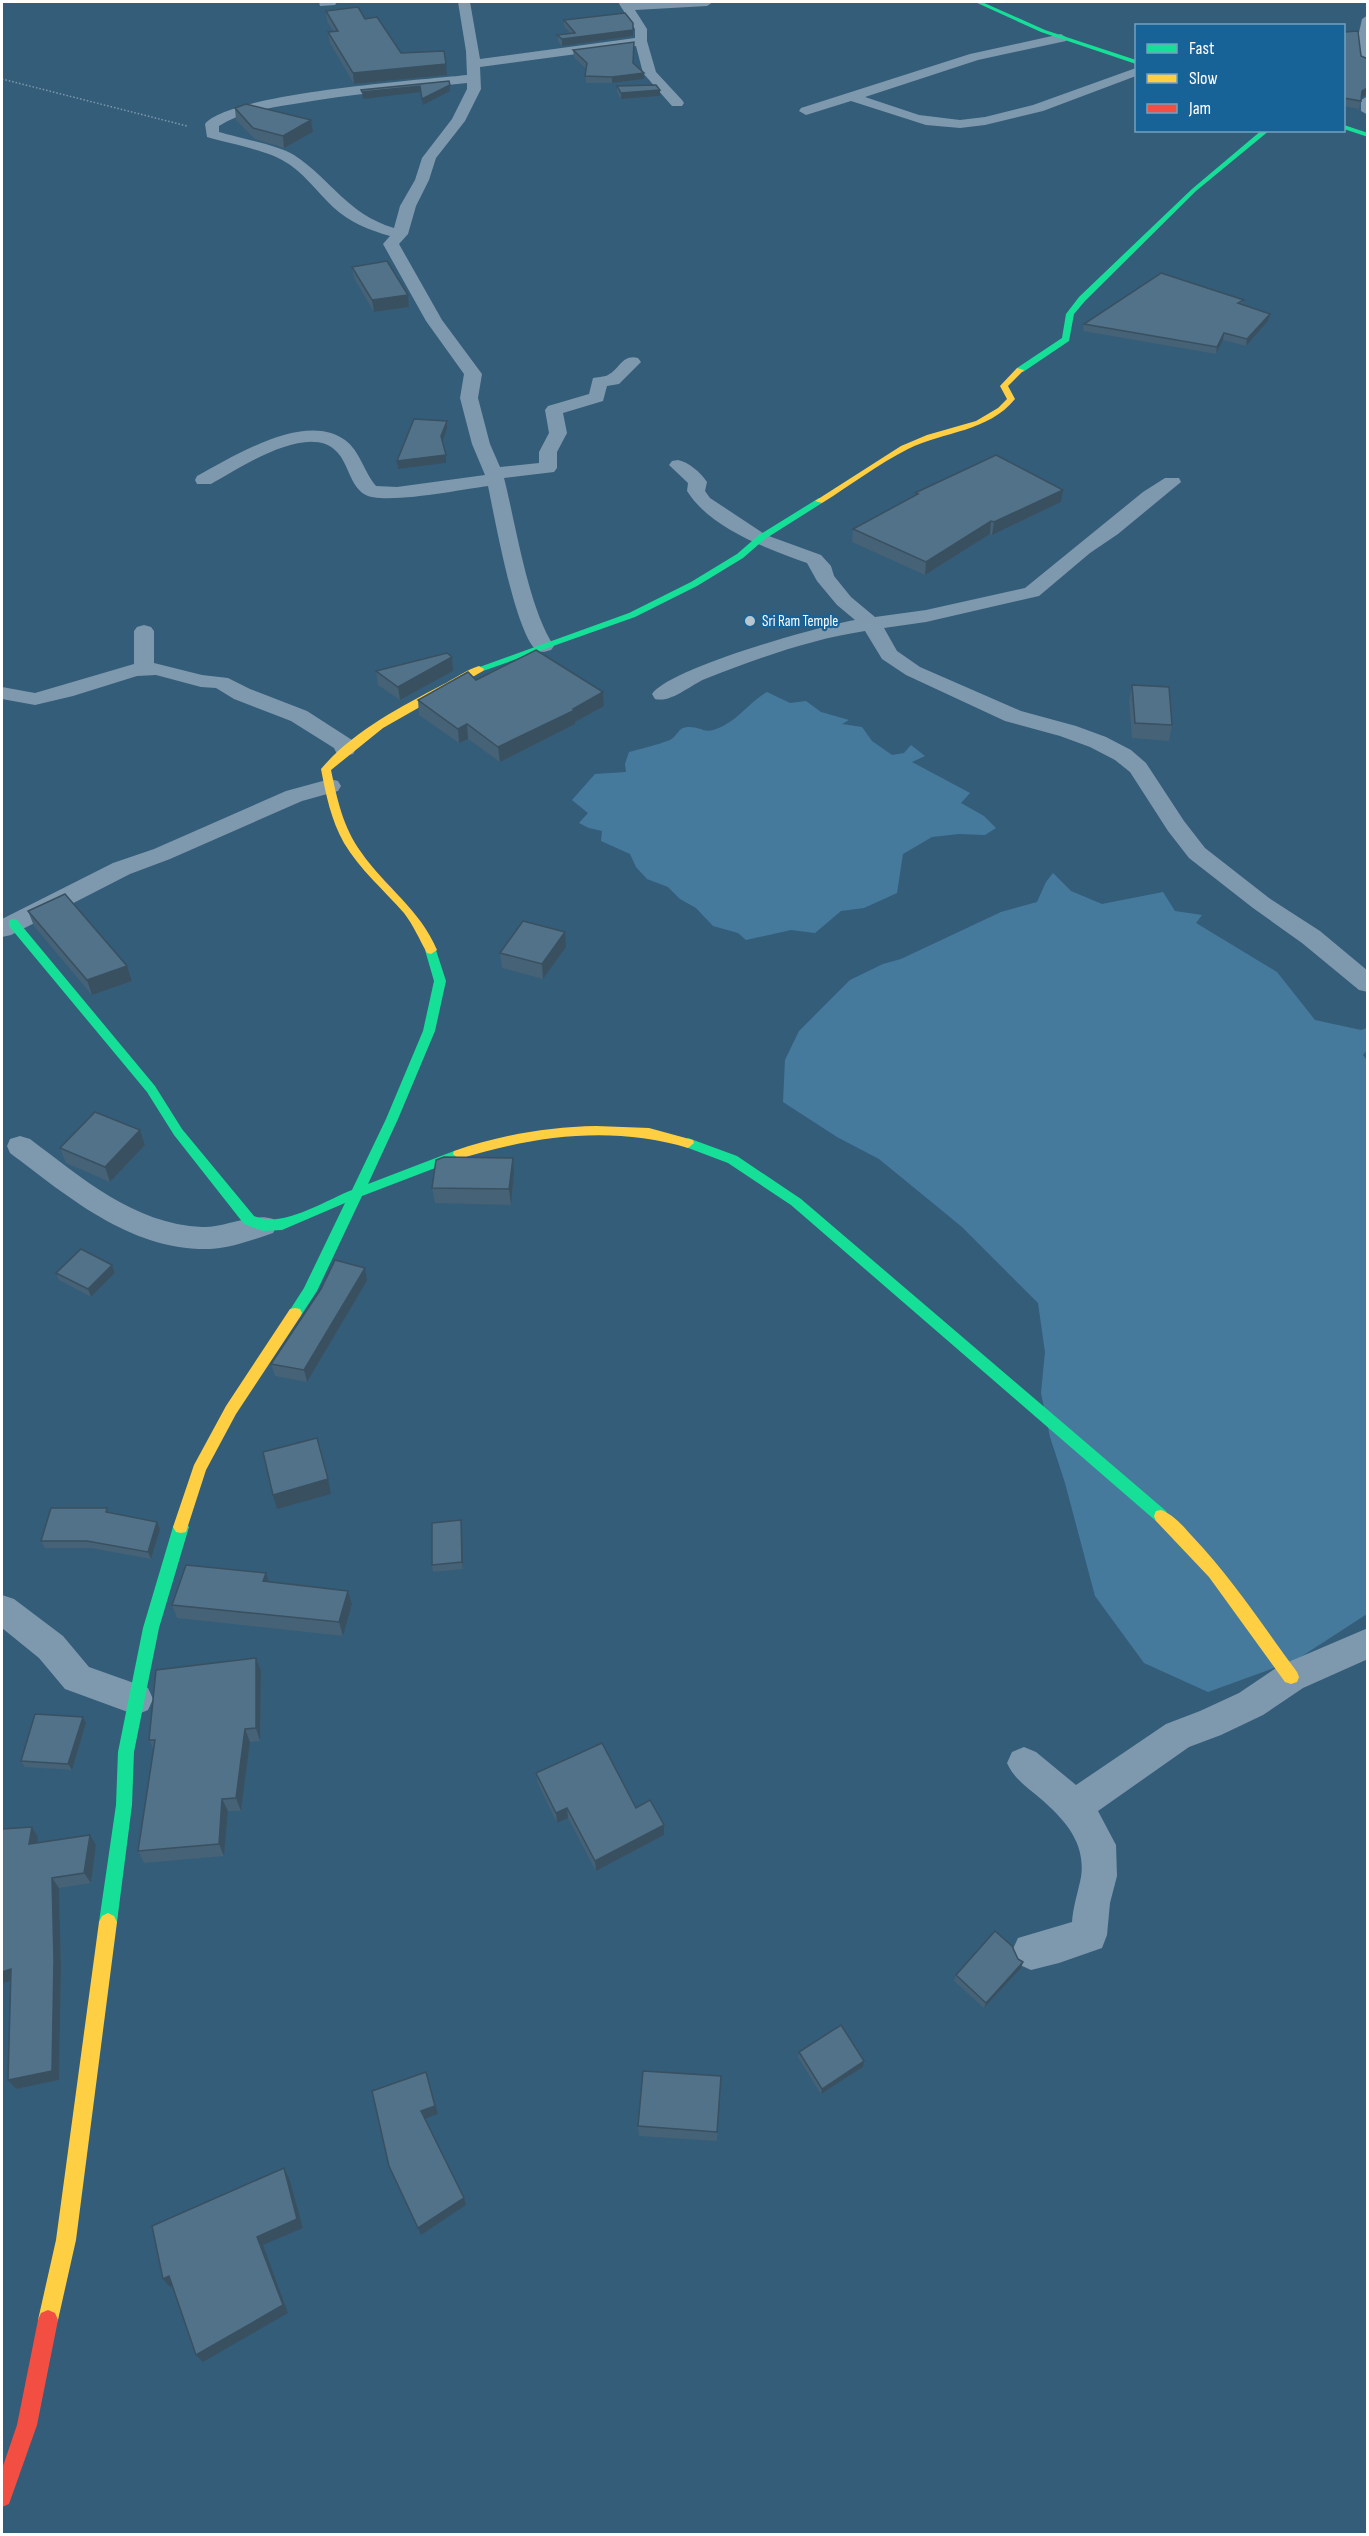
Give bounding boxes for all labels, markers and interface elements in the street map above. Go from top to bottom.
legend [1135,24,1345,132]
text: Fast [1189,38,1215,59]
text: Slow [1189,68,1218,89]
text: Jam [1188,98,1211,119]
place label: Sri Ram Temple [762,612,838,631]
marker: Sri Ram Temple [743,614,757,628]

